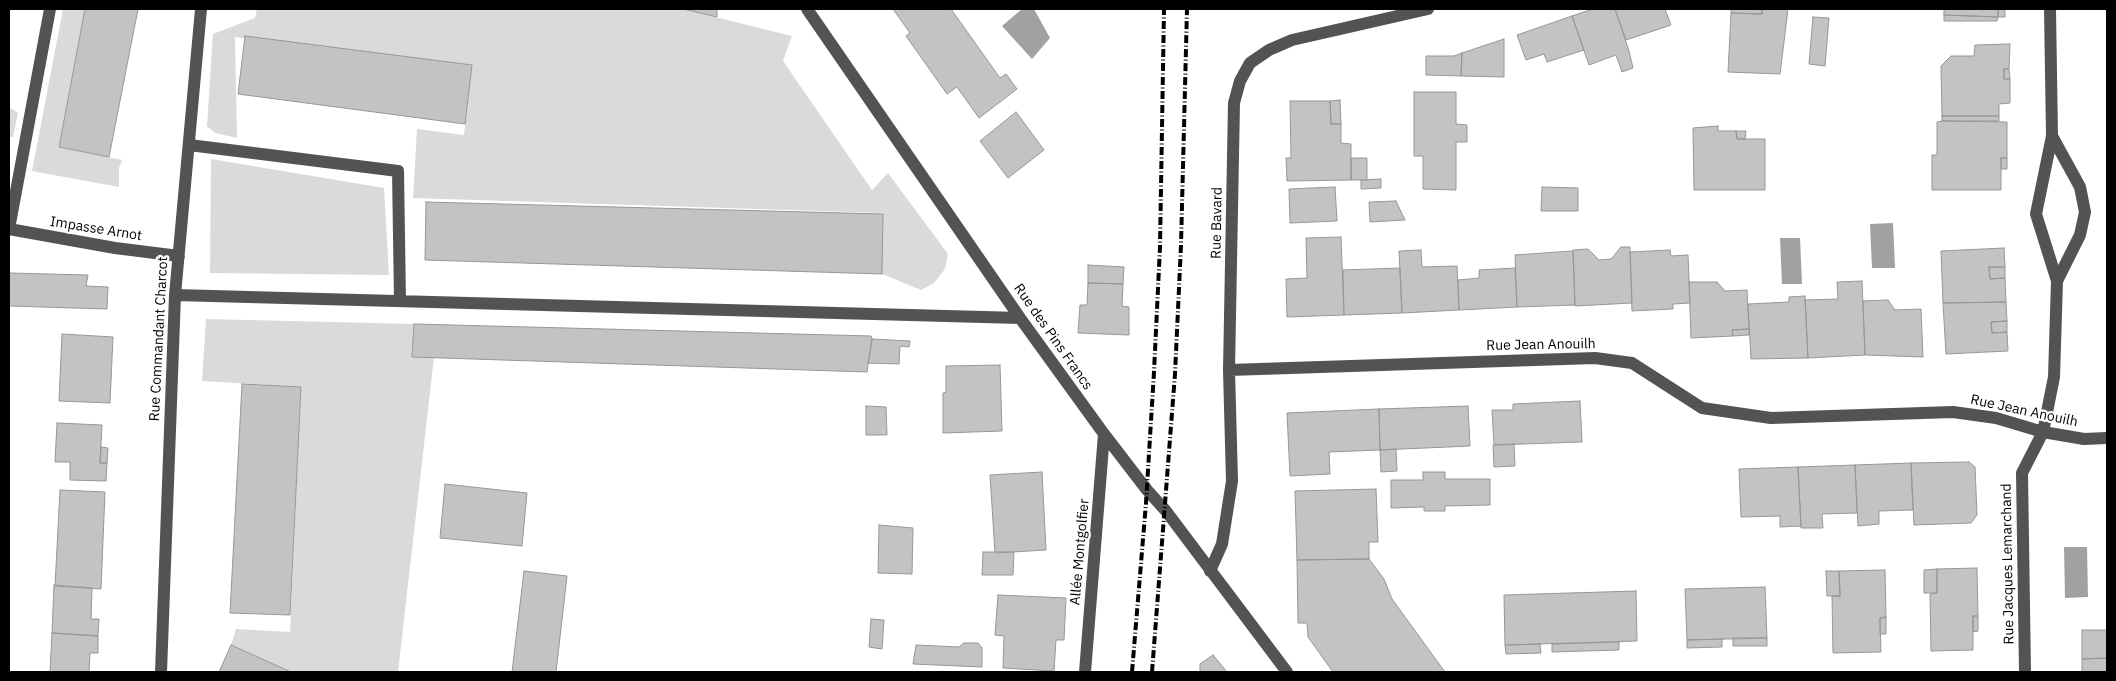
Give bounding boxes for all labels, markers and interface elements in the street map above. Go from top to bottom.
street label: Rue Bavard [1208,187,1226,259]
street label: Impasse Arnot [49,213,143,245]
street label: Rue Commandant Charcot [146,256,172,422]
street label: Rue des Pins Francs [1010,281,1096,393]
street label: Rue Jean Anouilh [1486,336,1596,354]
street label: Rue Jean Anouilh [1969,391,2079,431]
street label: Rue Jacques Lemarchand [1998,483,2018,645]
street label: Allée Montgolfier [1067,498,1093,606]

